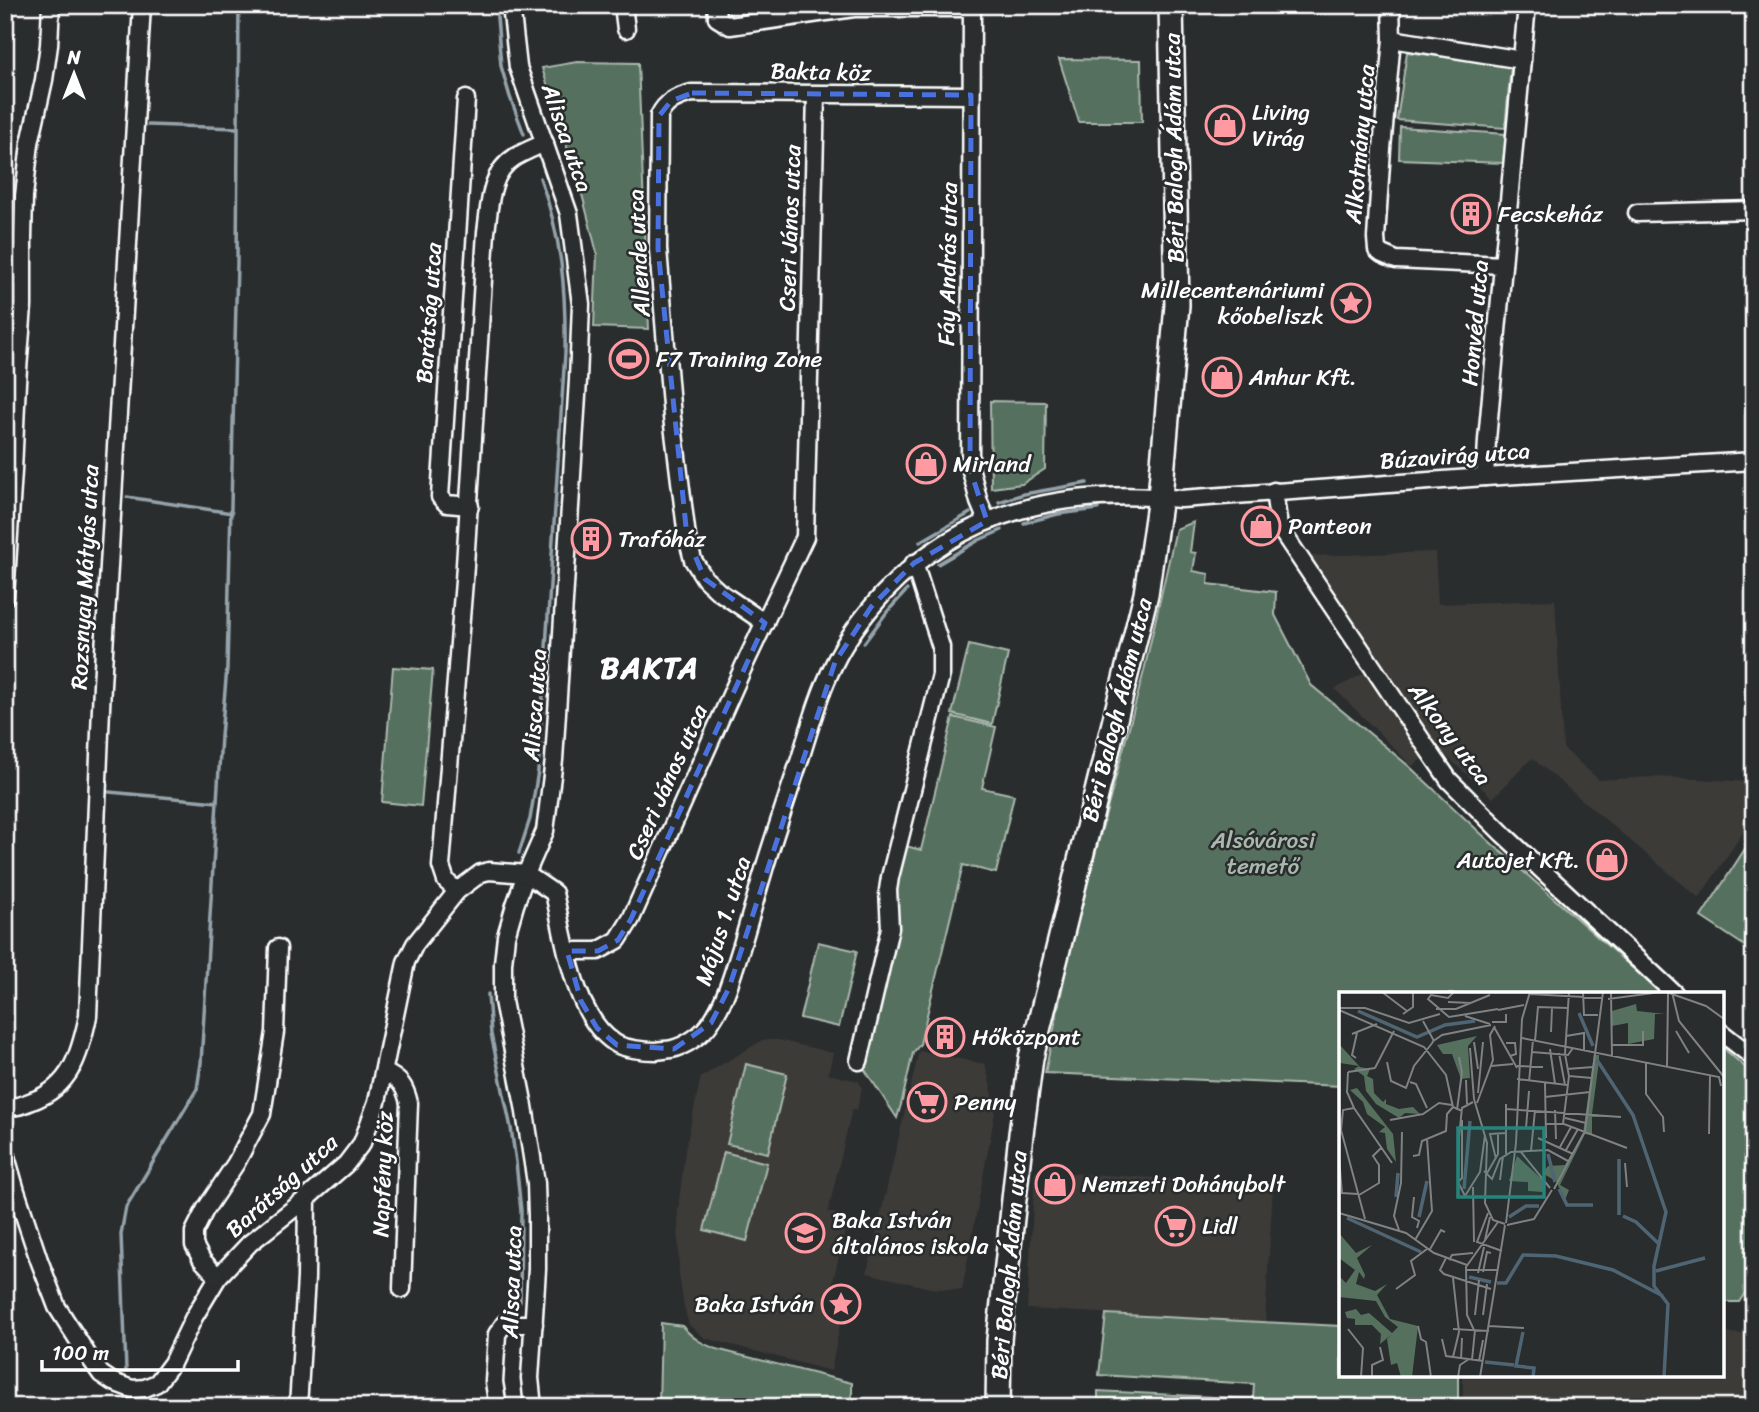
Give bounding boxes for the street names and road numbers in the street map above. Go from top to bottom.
street label: Béri Balogh Ádám utca [1151,32,1197,263]
street label: Bakta köz [770,51,873,93]
street label: Alkotmány utca [1333,62,1387,226]
street label: Alisca utca [529,77,605,198]
street label: Cseri János utca [767,144,813,312]
street label: Fáy András utca [926,181,970,346]
street label: Allende utca [615,188,663,319]
street label: Barátság utca [404,241,454,385]
street label: Honvéd utca [1449,258,1501,388]
street label: Búzavirág utca [1379,430,1531,482]
street label: Rozsnyay Mátyás utca [59,463,111,691]
street label: Béri Balogh Ádám utca [1069,593,1165,826]
street label: Alisca utca [511,647,559,764]
street label: Alkony utca [1397,672,1503,795]
street label: Cseri János utca [614,697,720,866]
street label: Május 1. utca [683,850,763,991]
street label: Napfény köz [360,1110,406,1238]
street label: Barátság utca [216,1123,348,1248]
street label: Béri Balogh Ádám utca [979,1148,1039,1381]
street label: Alisca utca [490,1225,534,1340]

